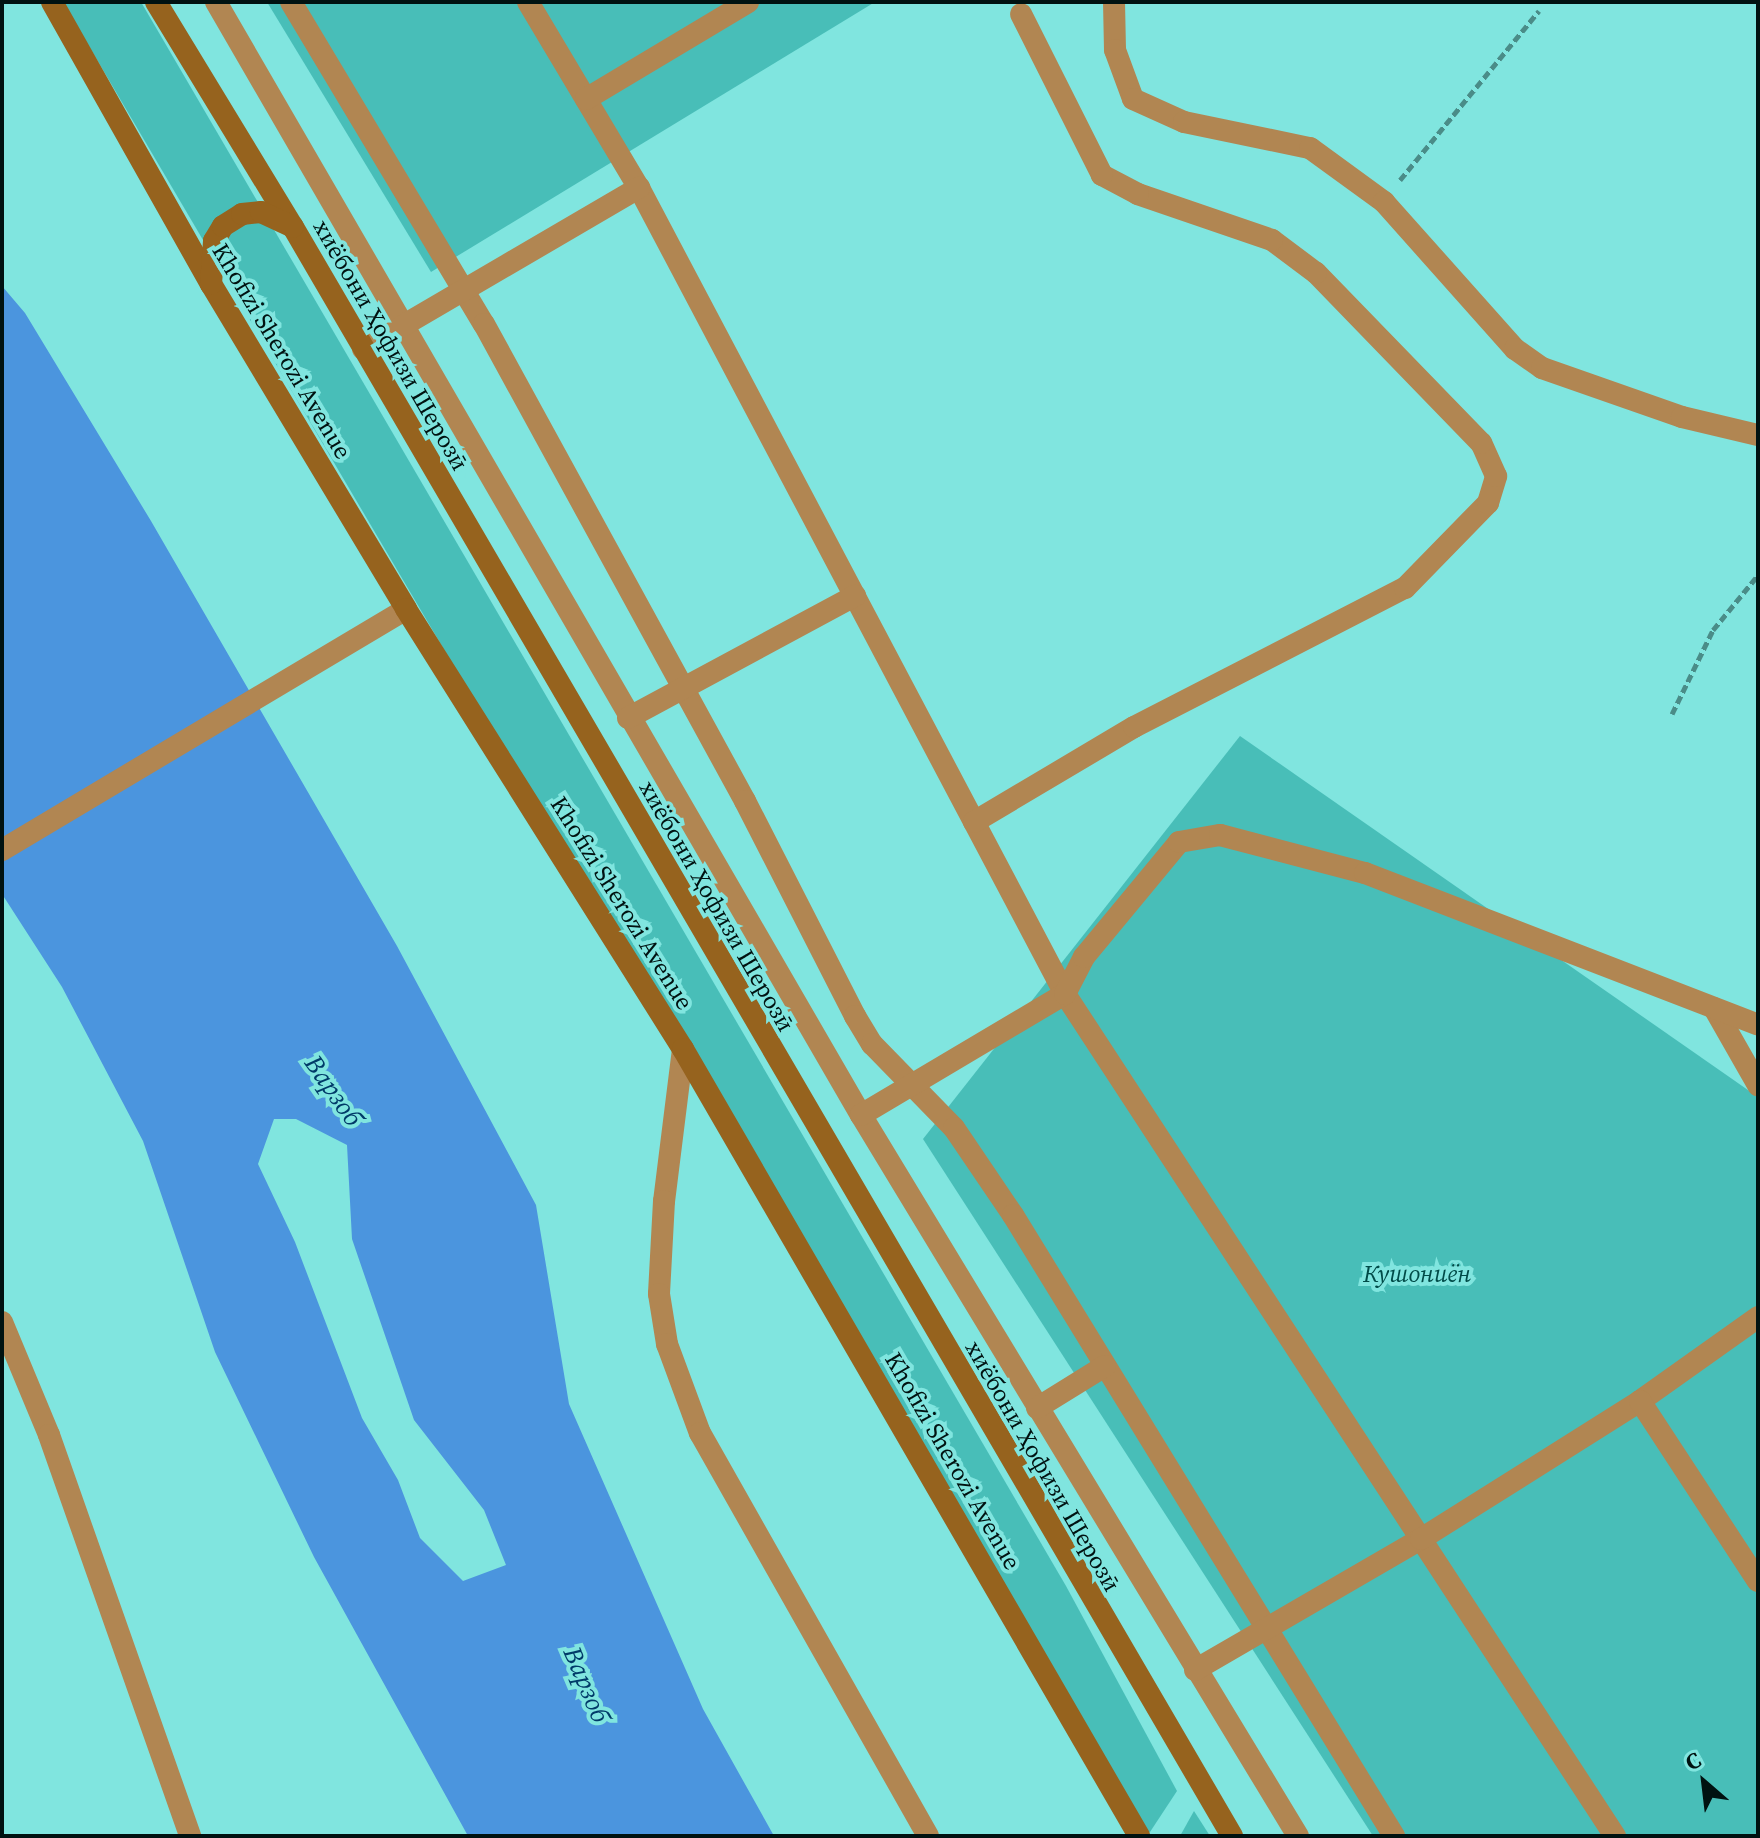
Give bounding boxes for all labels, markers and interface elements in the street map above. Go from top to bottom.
street label: хиёбони Ҳофизи Шерозӣ [307,214,475,476]
street label: Khofizi Sherozi Avenue [206,238,358,464]
street label: хиёбони Ҳофизи Шерозӣ [633,775,801,1037]
street label: Khofizi Sherozi Avenue [545,791,699,1015]
water label: Варзоб [297,1050,369,1132]
park label: Кушониён [1363,1260,1471,1288]
street label: хиёбони Ҳофизи Шерозӣ [959,1335,1127,1597]
street label: Khofizi Sherozi Avenue [879,1347,1027,1575]
water label: Варзоб [556,1642,616,1728]
north arrow [1664,1742,1744,1822]
text: С [1680,1744,1706,1777]

